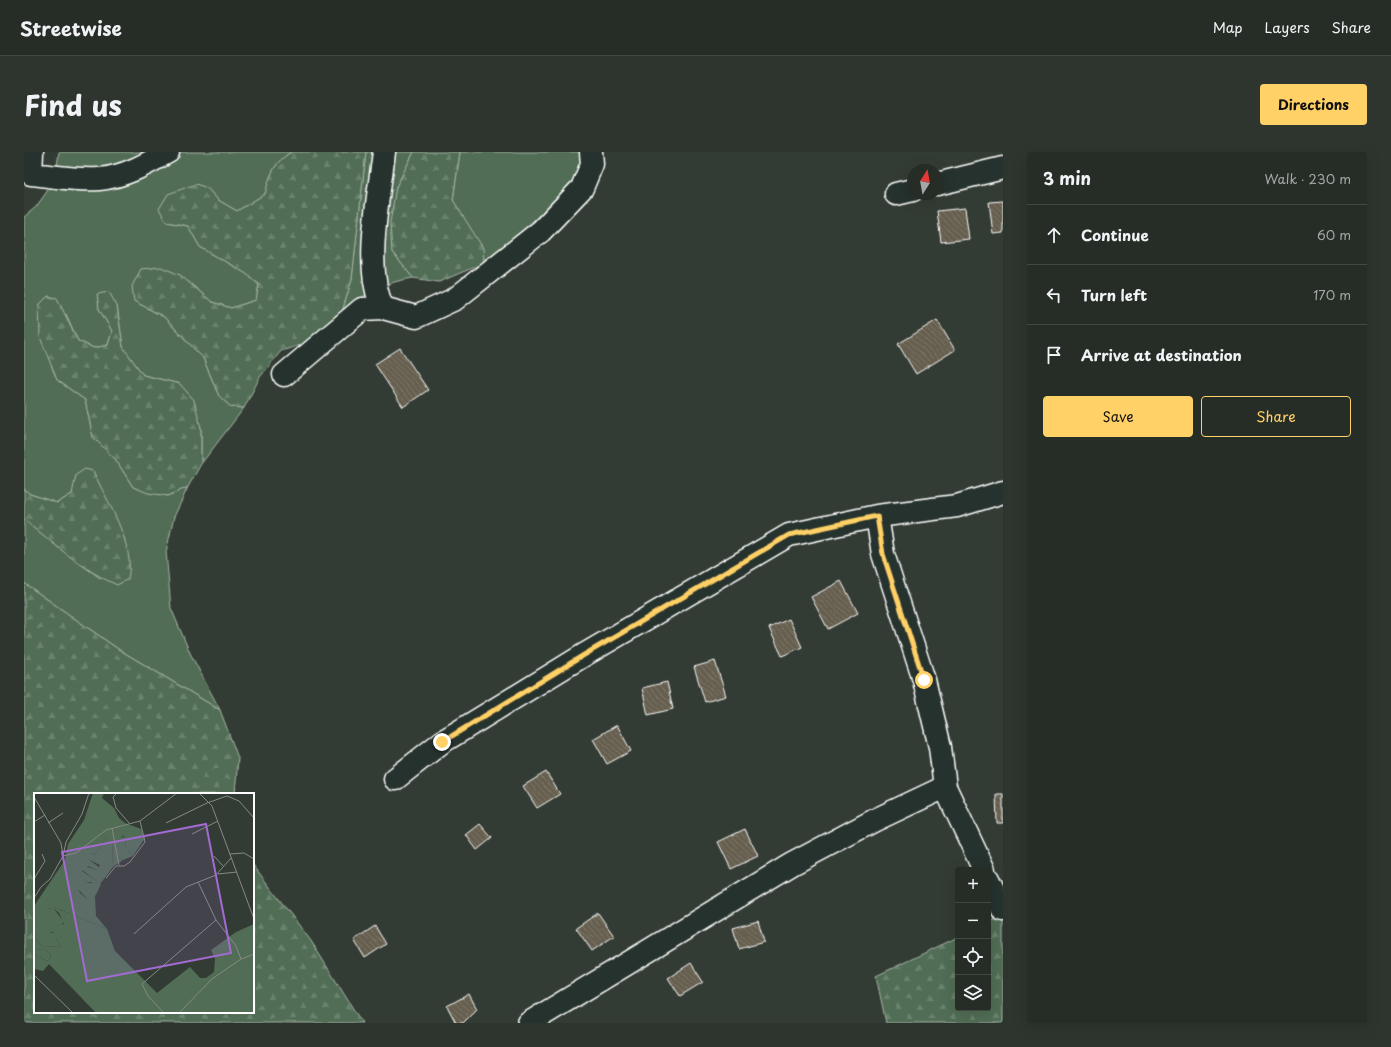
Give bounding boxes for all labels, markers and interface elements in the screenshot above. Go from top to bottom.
text: Streetwise [20,14,122,42]
text: Map [1213,17,1243,38]
text: Layers [1265,17,1310,38]
text: Share [1332,17,1371,38]
text: Find us [24,83,122,126]
button: Directions [1260,84,1367,125]
north arrow [907,164,943,200]
text: 3 min [1043,165,1091,191]
text: Walk · 230 m [1264,169,1351,188]
text: Continue [1081,223,1149,246]
icon: ahead [1043,224,1065,246]
text: 60 m [1317,225,1351,244]
text: Turn left [1081,283,1147,306]
icon: left [1043,284,1065,306]
text: 170 m [1313,285,1351,304]
text: Arrive at destination [1081,343,1242,366]
icon: arrive [1043,344,1065,366]
button: Save [1043,396,1193,437]
button: Share [1201,396,1351,437]
route start [915,671,933,689]
route end [433,733,451,751]
inset map [34,793,254,1013]
map controls [955,867,991,1011]
button: + [955,867,991,903]
button: − [955,903,991,939]
button: locate [955,939,991,975]
button: layers [955,975,991,1011]

